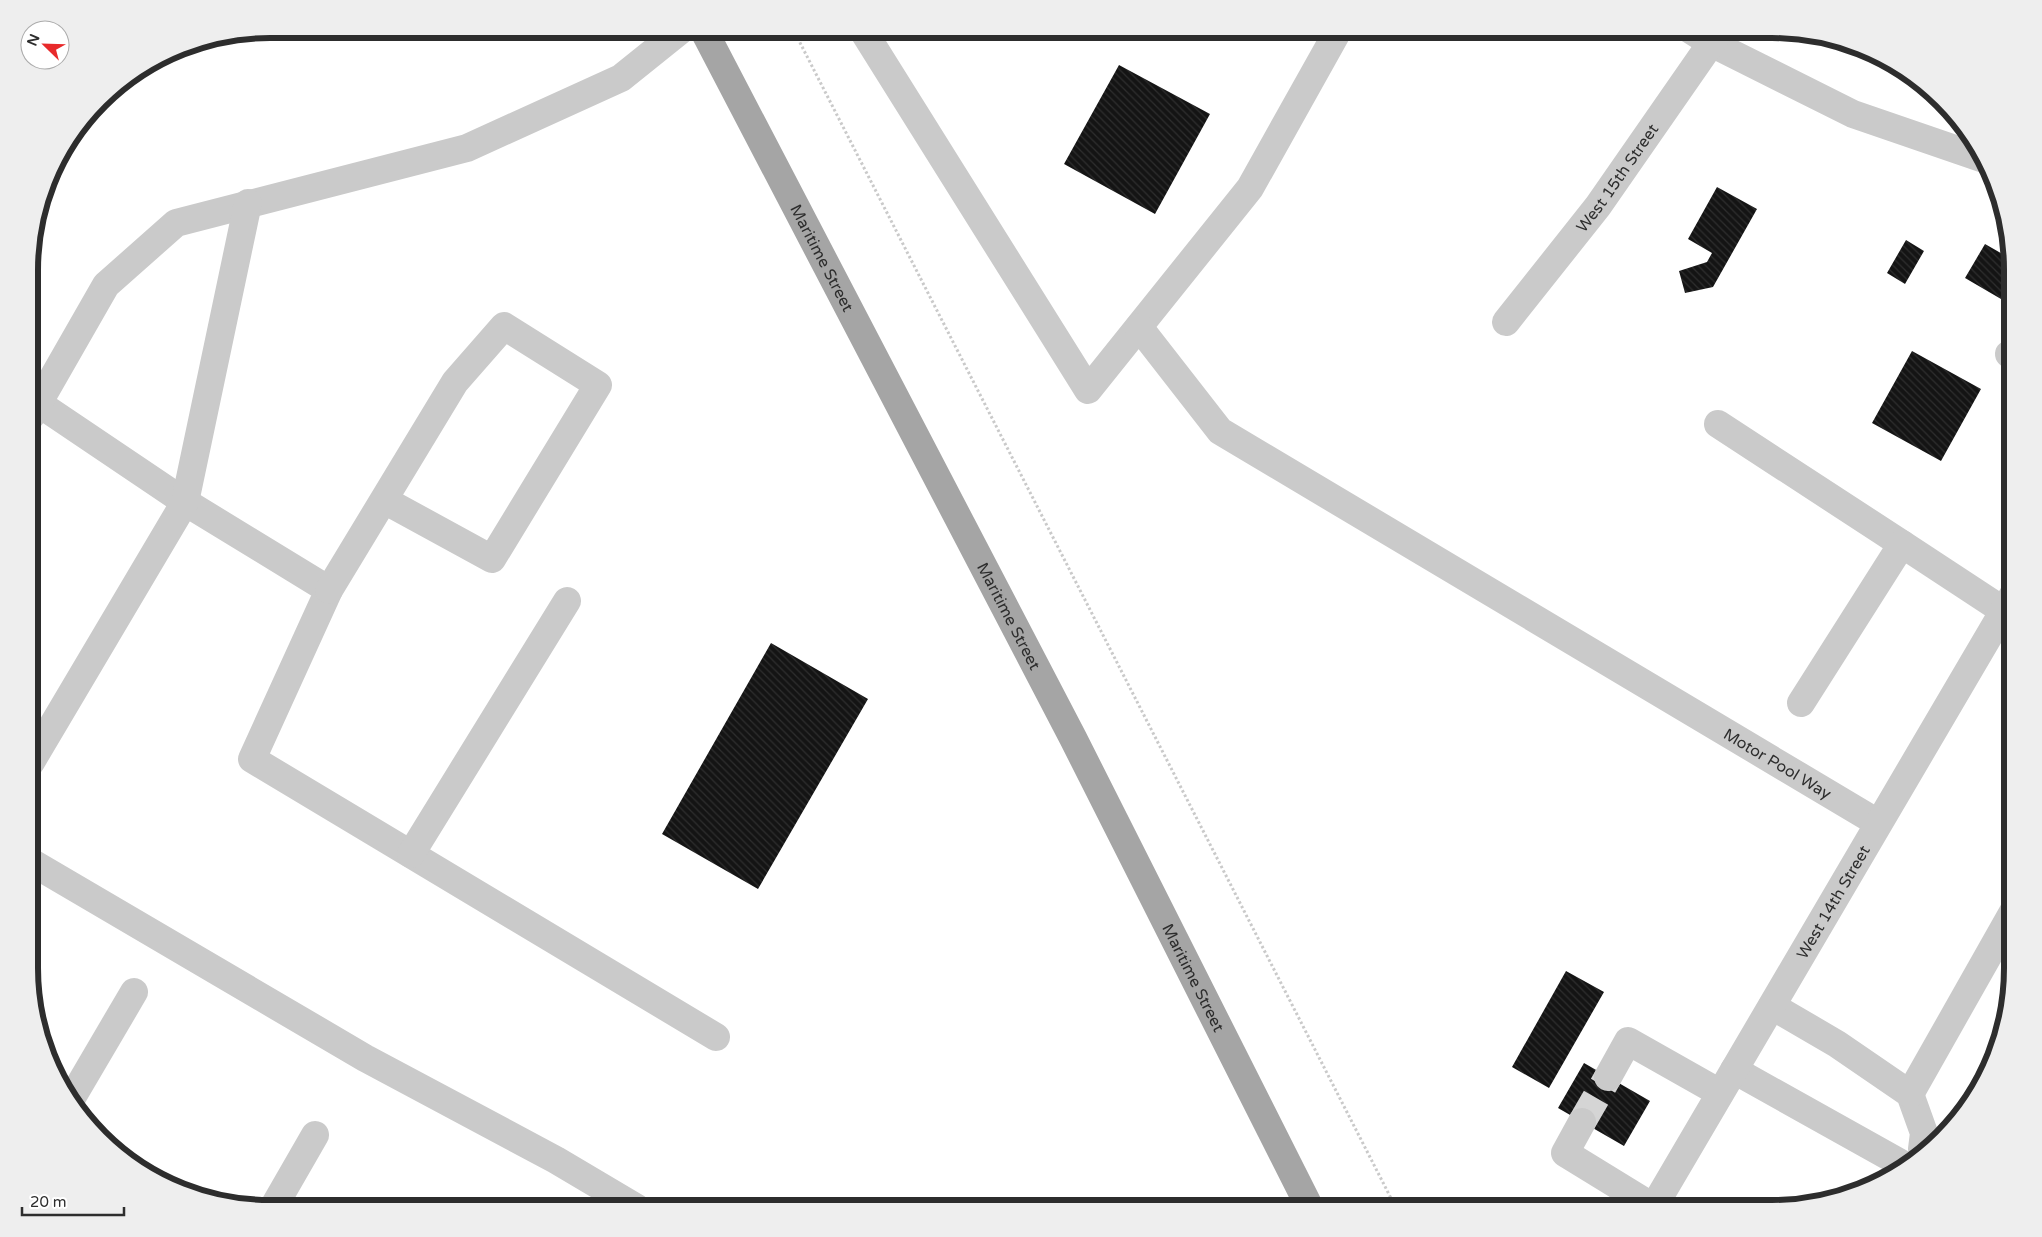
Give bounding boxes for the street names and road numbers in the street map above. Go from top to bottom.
street label: West 15th Street [1572,120,1663,237]
street label: Maritime Street [785,201,858,315]
street label: Maritime Street [972,559,1045,673]
street label: Motor Pool Way [1720,724,1835,804]
street label: West 14th Street [1793,842,1875,963]
street label: Maritime Street [1157,921,1228,1035]

